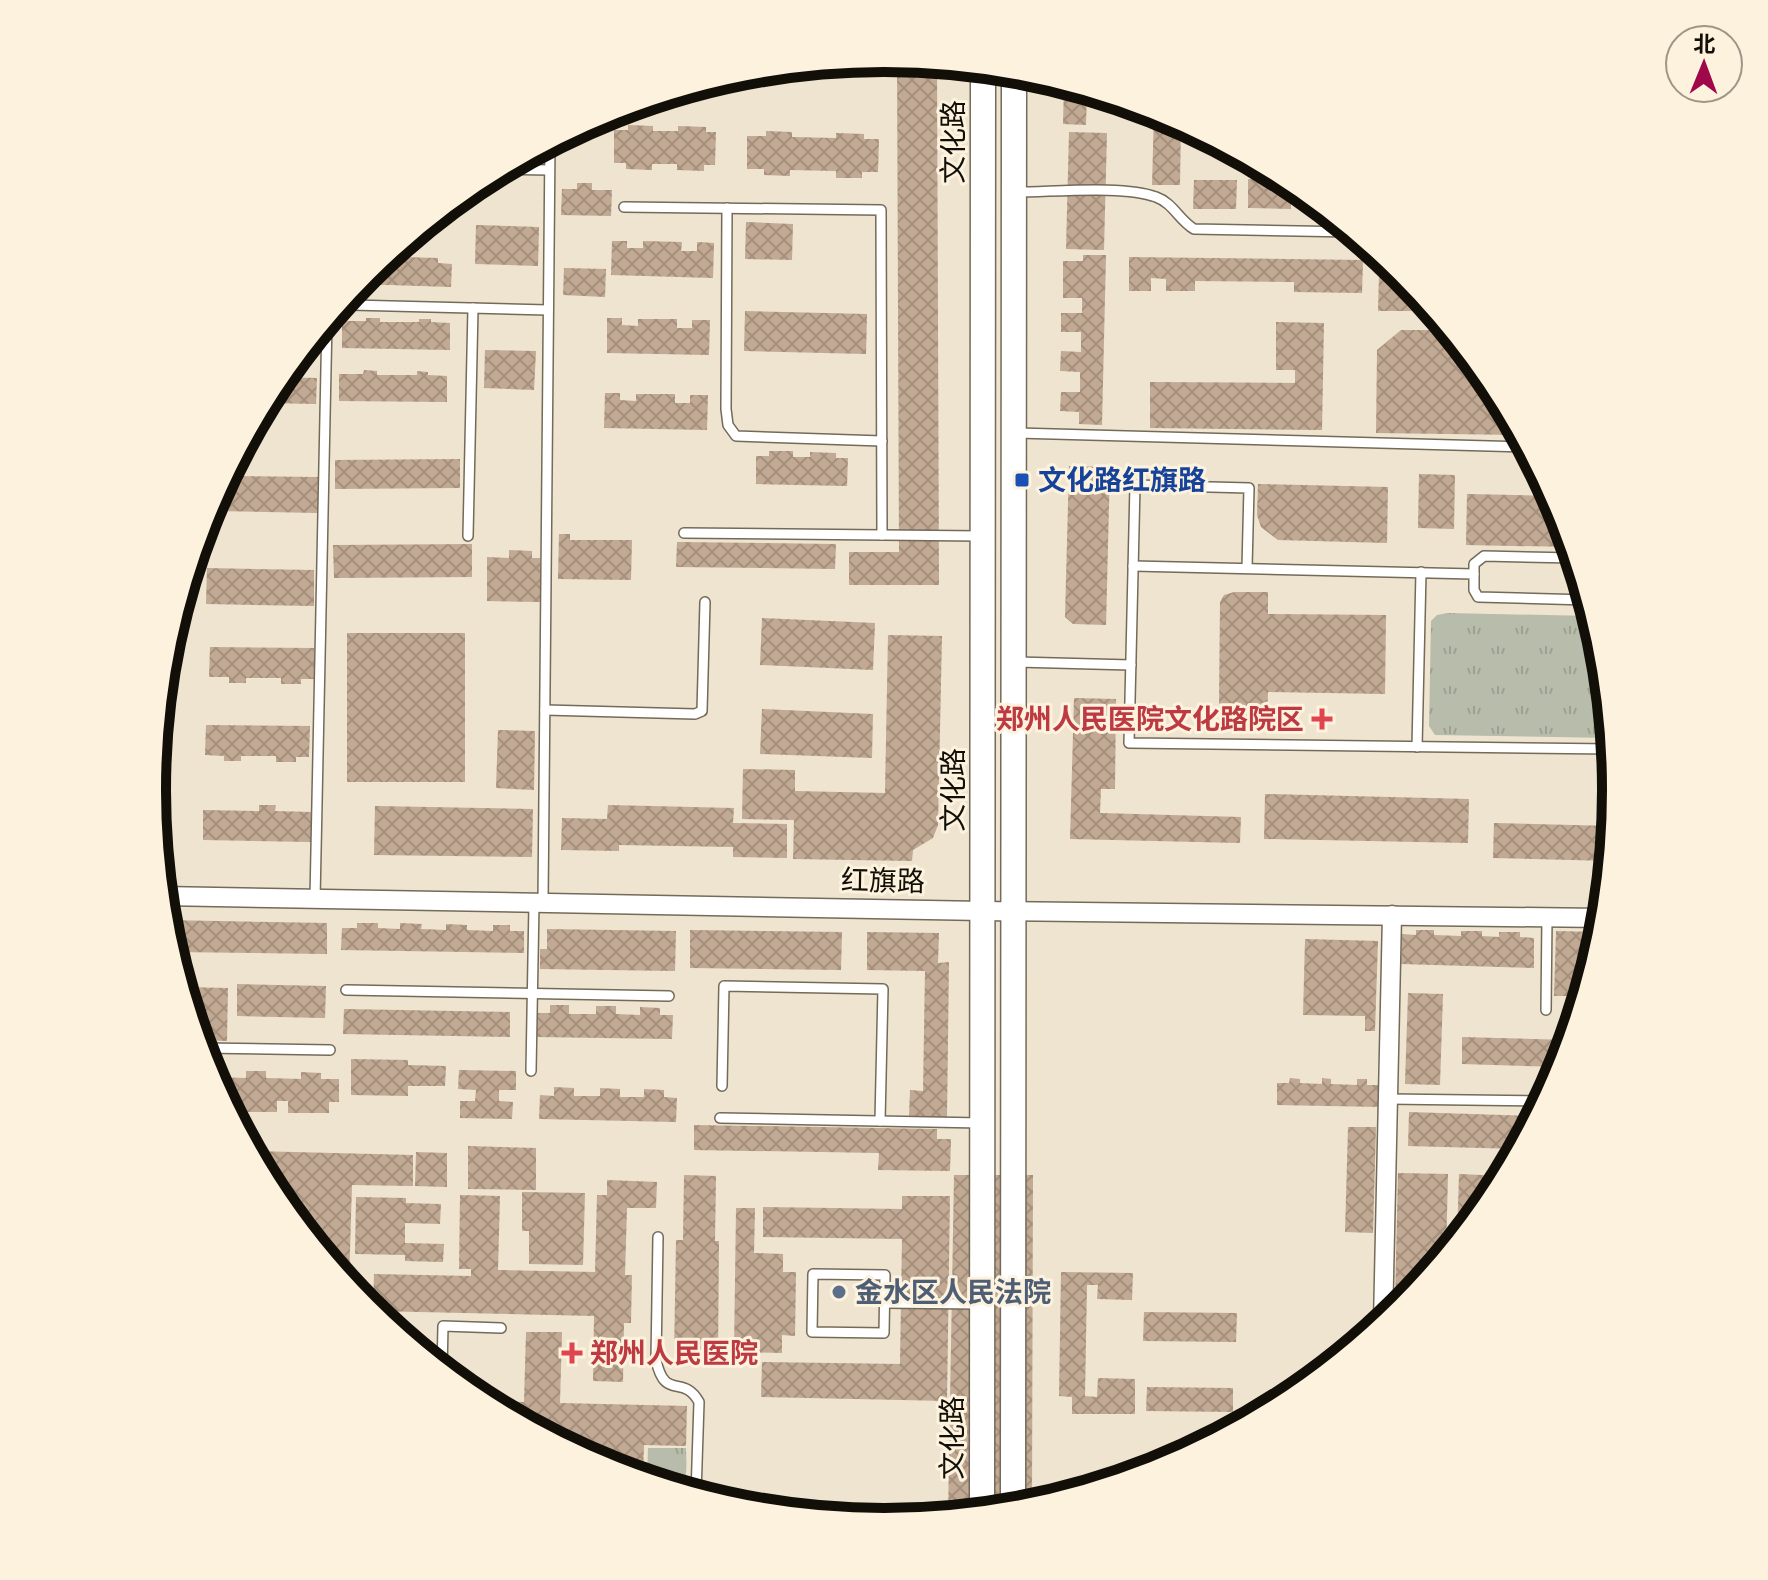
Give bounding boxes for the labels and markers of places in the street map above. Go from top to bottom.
place label: 文化路红旗路 [1038,460,1206,501]
marker: 文化路红旗路 [1013,471,1031,489]
place label: 郑州人民医院文化路院区 [996,699,1304,740]
marker: 郑州人民医院文化路院区 [1311,708,1333,730]
place label: 金水区人民法院 [855,1272,1051,1313]
marker: 金水区人民法院 [830,1283,848,1301]
place label: 郑州人民医院 [590,1333,758,1374]
marker: 郑州人民医院 [561,1342,583,1364]

